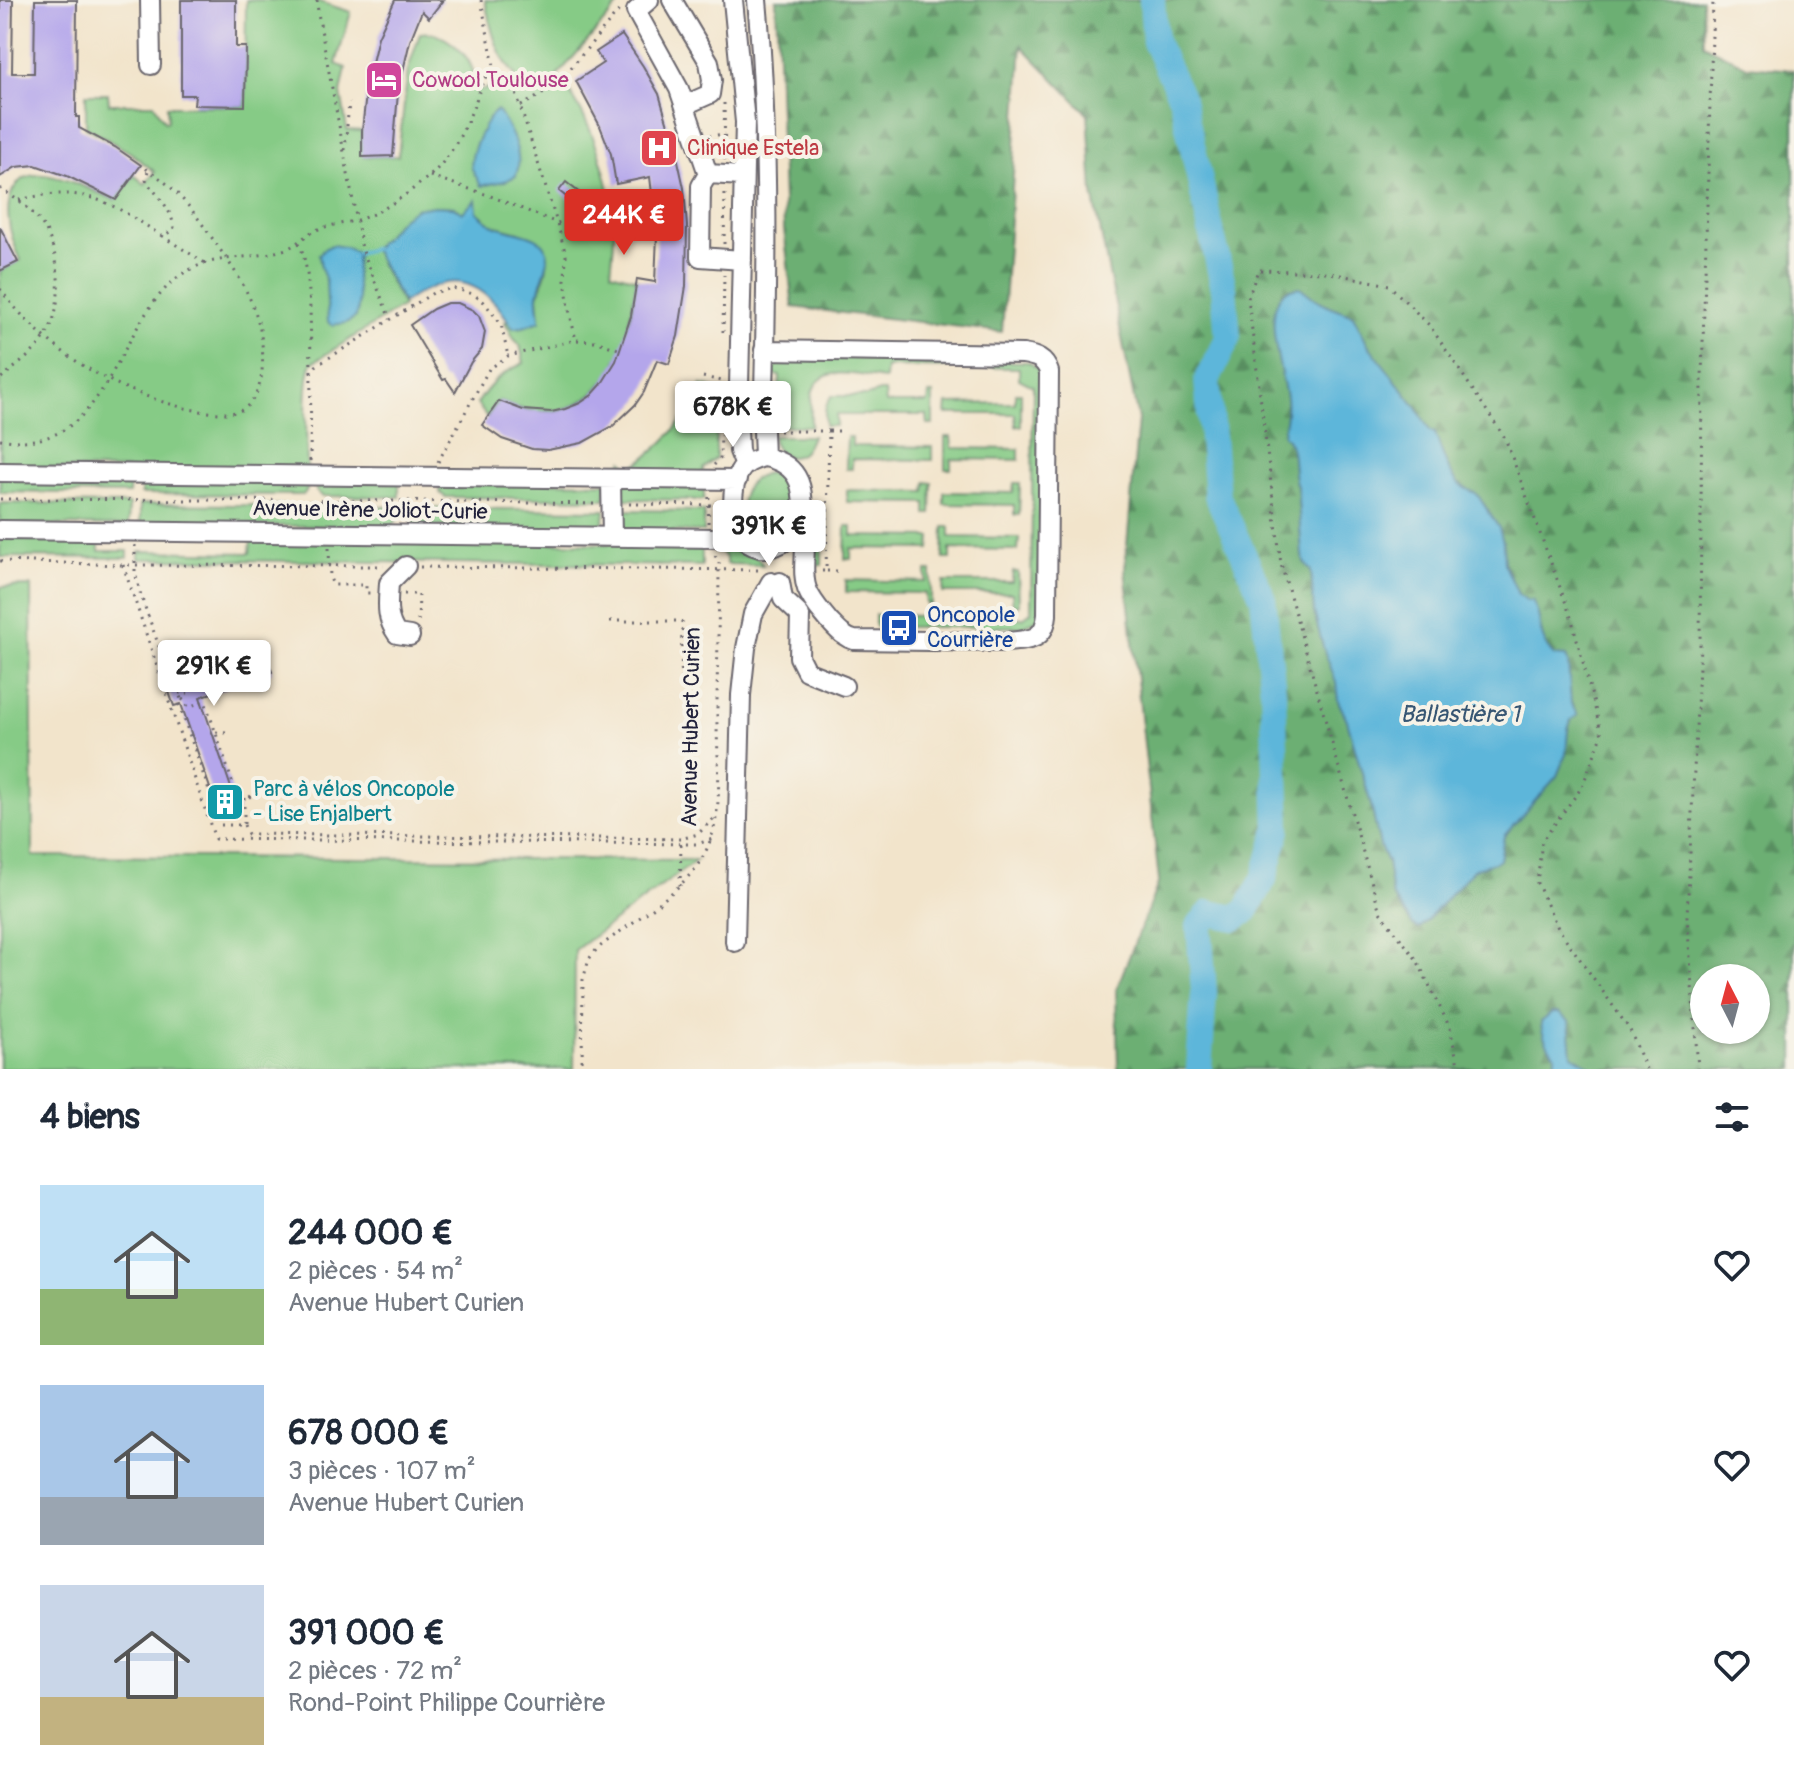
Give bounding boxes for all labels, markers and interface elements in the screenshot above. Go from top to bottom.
hotel icon: Cowool Toulouse [363,59,405,101]
place label: Cowool Toulouse [412,66,569,94]
hospital icon: Clinique Estela [638,127,680,169]
place label: Clinique Estela [687,134,819,162]
pin: 244K € [559,189,689,257]
text: 244K € [582,199,666,231]
pin: 678K € [668,381,798,449]
text: 678K € [693,391,773,423]
street label: Avenue Irène Joliot-Curie [252,494,488,526]
pin: 391K € [704,500,834,568]
text: 391K € [731,510,807,542]
place label: Oncopole Courrière [927,601,1015,654]
bus stop icon: Oncopole Courrière [878,607,920,649]
street label: Avenue Hubert Curien [675,627,707,827]
pin: 291K € [149,640,279,708]
text: 291K € [176,650,252,682]
water label: Ballastière 1 [1400,700,1522,729]
place label: Parc à vélos Oncopole - Lise Enjalbert [253,775,454,828]
building icon: Parc à vélos Oncopole - Lise Enjalbert [204,781,246,823]
north arrow [1690,964,1770,1044]
map controls [1690,964,1770,1044]
icon: filters [1710,1095,1754,1139]
text: 4 biens [40,1096,140,1139]
text: 244 000 € [288,1212,453,1255]
icon: home [104,1217,200,1313]
icon: heart [1710,1243,1754,1287]
text: 2 pièces · 54 m² [288,1255,463,1287]
text: Avenue Hubert Curien [288,1287,524,1319]
text: 678 000 € [288,1412,449,1455]
icon: home [104,1417,200,1513]
icon: heart [1710,1443,1754,1487]
text: 3 pièces · 107 m² [288,1455,476,1487]
text: Avenue Hubert Curien [288,1487,524,1519]
text: 391 000 € [288,1612,445,1655]
icon: home [104,1617,200,1713]
icon: heart [1710,1643,1754,1687]
text: 2 pièces · 72 m² [288,1655,462,1687]
text: Rond-Point Philippe Courrière [288,1687,605,1719]

